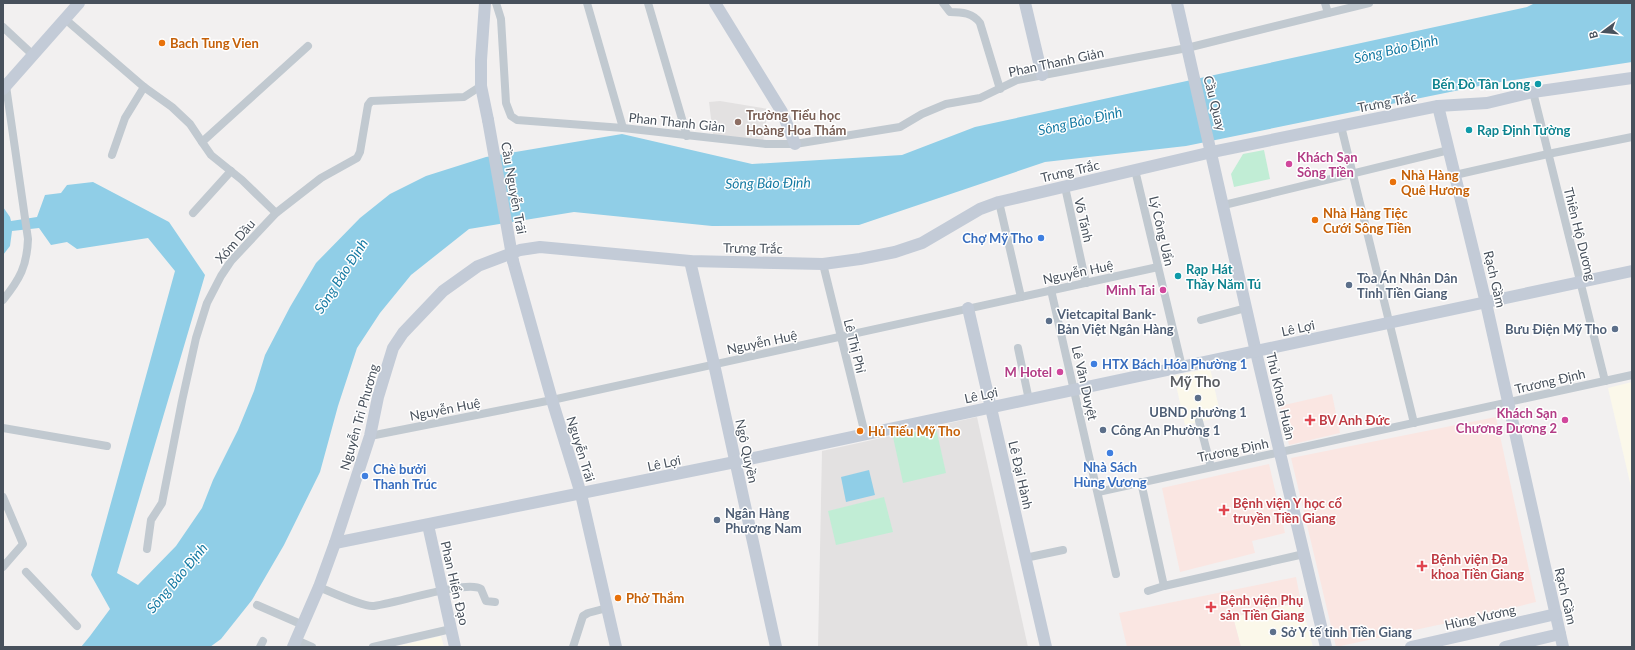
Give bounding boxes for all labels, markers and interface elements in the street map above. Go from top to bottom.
north arrow [1583,12,1623,52]
text: B [1586,30,1600,40]
water label: Sông Bảo Định [1352,31,1440,66]
place label: Bach Tung Vien [170,35,259,51]
marker: Bach Tung Vien [157,38,167,48]
street label: Phan Thanh Giản [1007,44,1105,80]
street label: Cầu Quay [1200,74,1230,133]
place label: Bến Đò Tân Long [1432,76,1530,92]
marker: Bến Đò Tân Long [1533,79,1543,89]
street label: Trưng Trắc [1356,88,1418,116]
water label: Sông Bảo Định [1036,103,1124,138]
place label: Trường Tiểu học Hoàng Hoa Thám [746,107,846,138]
street label: Phan Thanh Giản [628,109,726,135]
marker: Trường Tiểu học Hoàng Hoa Thám [733,117,743,127]
place label: Rạp Định Tường [1477,122,1571,138]
marker: Rạp Định Tường [1464,125,1474,135]
street label: Cầu Nguyễn Trãi [498,141,530,235]
place label: Khách Sạn Sông Tiền [1297,149,1358,180]
street label: Trưng Trắc [1039,156,1101,186]
marker: Khách Sạn Sông Tiền [1284,159,1294,169]
place label: Nhà Hàng Quê Hương [1401,167,1470,198]
water label: Sông Bảo Định [725,173,811,192]
marker: Nhà Hàng Quê Hương [1388,177,1398,187]
street label: Thiên Hộ Dương [1561,186,1599,283]
street label: Lý Công Uẩn [1146,194,1178,268]
street label: Võ Tánh [1071,196,1097,244]
place label: Nhà Hàng Tiệc Cưới Sông Tiền [1323,205,1411,236]
marker: Nhà Hàng Tiệc Cưới Sông Tiền [1310,215,1320,225]
street label: Xóm Dầu [212,216,258,266]
place label: Chợ Mỹ Tho [962,230,1034,246]
marker: Chợ Mỹ Tho [1036,233,1046,243]
water label: Sông Bảo Định [310,235,371,316]
street label: Trưng Trắc [723,239,783,257]
street label: Rạch Gầm [1481,249,1509,309]
street label: Nguyễn Huệ [1041,257,1115,287]
place label: Rạp Hát Thầy Năm Tú [1186,261,1261,292]
place label: Tòa Án Nhân Dân Tỉnh Tiền Giang [1357,270,1458,301]
marker: Rạp Hát Thầy Năm Tú [1173,271,1183,281]
marker: Tòa Án Nhân Dân Tỉnh Tiền Giang [1344,280,1354,290]
place label: Minh Tai [1106,282,1155,298]
marker: Minh Tai [1158,285,1168,295]
place label: Vietcapital Bank- Bản Việt Ngân Hàng [1056,306,1174,337]
marker: Vietcapital Bank- Bản Việt Ngân Hàng [1044,316,1054,326]
street label: Lê Thị Phỉ [841,317,869,375]
street label: Lê Lợi [1280,317,1316,339]
place label: Bưu Điện Mỹ Tho [1505,321,1608,337]
marker: Bưu Điện Mỹ Tho [1610,324,1620,334]
street label: Nguyễn Huệ [725,327,799,357]
street label: Lê Văn Duyệt [1069,344,1101,422]
street label: Thủ Khoa Huân [1263,351,1299,441]
place label: HTX Bách Hóa Phường 1 [1102,356,1247,372]
marker: HTX Bách Hóa Phường 1 [1089,359,1099,369]
street label: Nguyễn Tri Phương [336,362,382,472]
place label: M Hotel [1004,364,1052,380]
street label: Trương Định [1513,365,1587,397]
marker: M Hotel [1055,367,1065,377]
district label: Mỹ Tho [1170,372,1221,390]
street label: Lê Lợi [963,384,999,406]
marker: UBND phường 1 [1193,393,1203,403]
street label: Nguyễn Huệ [408,394,482,424]
place label: UBND phường 1 [1149,404,1247,420]
place label: Khách Sạn Chương Dương 2 [1456,405,1557,436]
place label: BV Anh Đức [1319,412,1391,428]
street label: Nguyễn Trãi [563,414,599,484]
marker: BV Anh Đức [1304,414,1316,426]
marker: Khách Sạn Chương Dương 2 [1560,415,1570,425]
street label: Ngô Quyền [732,417,762,485]
place label: Công An Phường 1 [1111,422,1220,438]
place label: Hủ Tiếu Mỹ Tho [868,423,961,439]
marker: Công An Phường 1 [1098,425,1108,435]
marker: Hủ Tiếu Mỹ Tho [855,426,865,436]
street label: Trương Định [1196,435,1270,465]
street label: Lê Đại Hành [1005,439,1037,511]
marker: Nhà Sách Hùng Vương [1105,448,1115,458]
street label: Lê Lợi [646,452,682,474]
place label: Nhà Sách Hùng Vương [1073,459,1147,490]
place label: Chè bưởi Thanh Trúc [373,461,438,492]
marker: Chè bưởi Thanh Trúc [360,471,370,481]
place label: Bệnh viện Y học cổ truyền Tiền Giang [1233,495,1342,526]
marker: Bệnh viện Y học cổ truyền Tiền Giang [1218,504,1230,516]
place label: Ngân Hàng Phương Nam [725,505,802,536]
marker: Ngân Hàng Phương Nam [712,515,722,525]
water label: Sông Bảo Định [143,539,211,616]
street label: Phan Hiển Đạo [438,539,472,627]
place label: Bệnh viện Đa khoa Tiền Giang [1431,551,1524,582]
marker: Bệnh viện Đa khoa Tiền Giang [1416,560,1428,572]
street label: Rạch Gầm [1552,566,1580,626]
place label: Phở Thắm [626,590,684,606]
place label: Bệnh viện Phụ sản Tiền Giang [1220,592,1305,623]
marker: Phở Thắm [613,593,623,603]
marker: Bệnh viện Phụ sản Tiền Giang [1205,601,1217,613]
street label: Hùng Vương [1443,601,1517,633]
place label: Sở Y tế tỉnh Tiền Giang [1281,624,1412,640]
marker: Sở Y tế tỉnh Tiền Giang [1268,627,1278,637]

